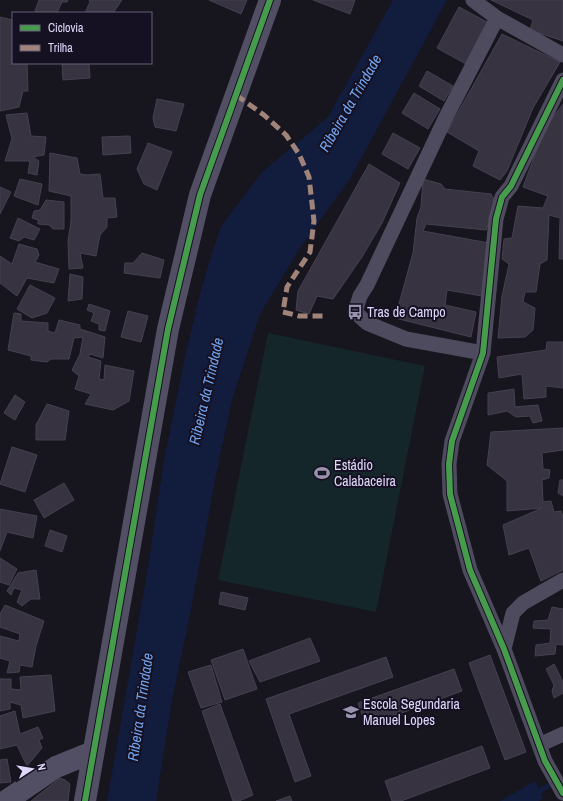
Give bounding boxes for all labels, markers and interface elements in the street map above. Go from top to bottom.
legend [12,12,152,64]
text: Ciclovia [48,20,84,36]
text: Trilha [48,40,73,56]
water label: Ribeira da Trindade [314,50,386,156]
bus stop icon: Tras de Campo [346,303,364,321]
place label: Tras de Campo [367,303,446,321]
water label: Ribeira da Trindade [183,335,229,447]
place label: Estádio Calabaceira [334,456,397,490]
sports icon: Estádio Calabaceira [313,464,331,482]
water label: Ribeira da Trindade [122,651,158,763]
place label: Escola Segundaria Manuel Lopes [363,695,461,729]
school or university icon: Escola Segundaria Manuel Lopes [342,703,360,721]
north arrow [12,749,52,789]
text: N [34,762,49,772]

